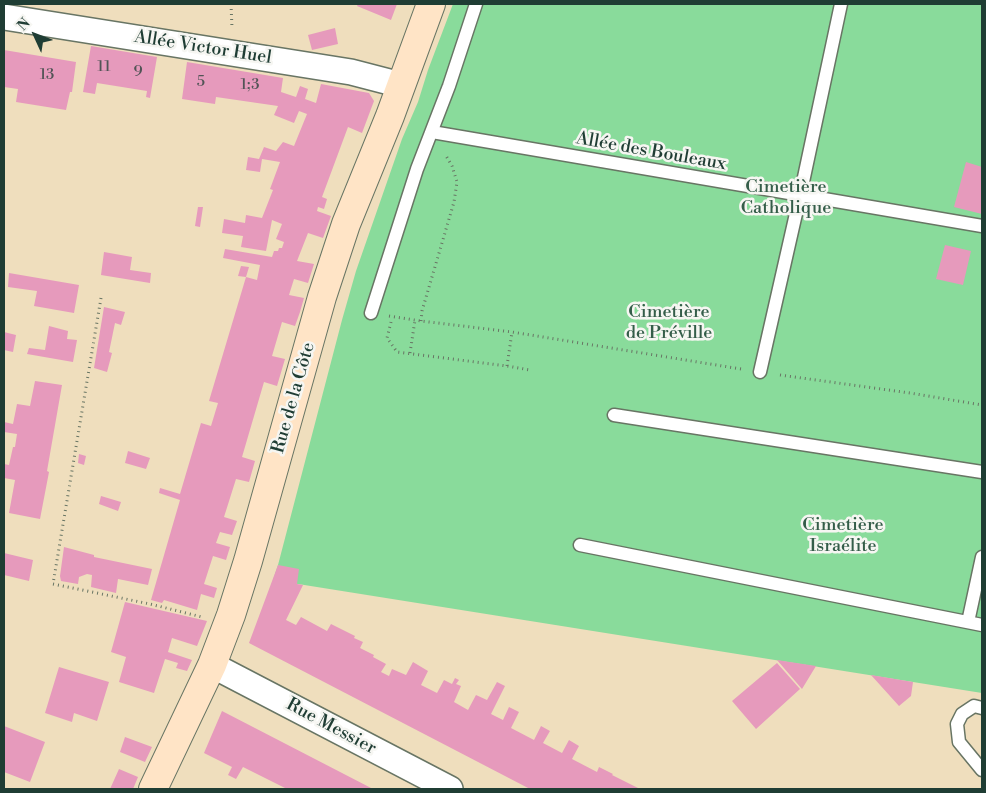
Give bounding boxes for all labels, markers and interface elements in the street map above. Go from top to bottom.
north arrow [10,10,60,60]
text: N [14,15,34,35]
street label: Allée Victor Huel [133,26,273,70]
house number: 11 [97,58,111,76]
house number: 9 [133,63,143,81]
house number: 13 [40,66,54,84]
house number: 5 [197,73,205,91]
house number: 1;3 [241,76,259,94]
street label: Allée des Bouleaux [574,128,728,176]
park label: Cimetière Catholique [741,177,831,220]
park label: Cimetière de Préville [626,302,712,344]
street label: Rue de la Côte [268,340,320,456]
park label: Cimetière Israélite [802,515,884,558]
street label: Rue Messier [282,694,380,760]

